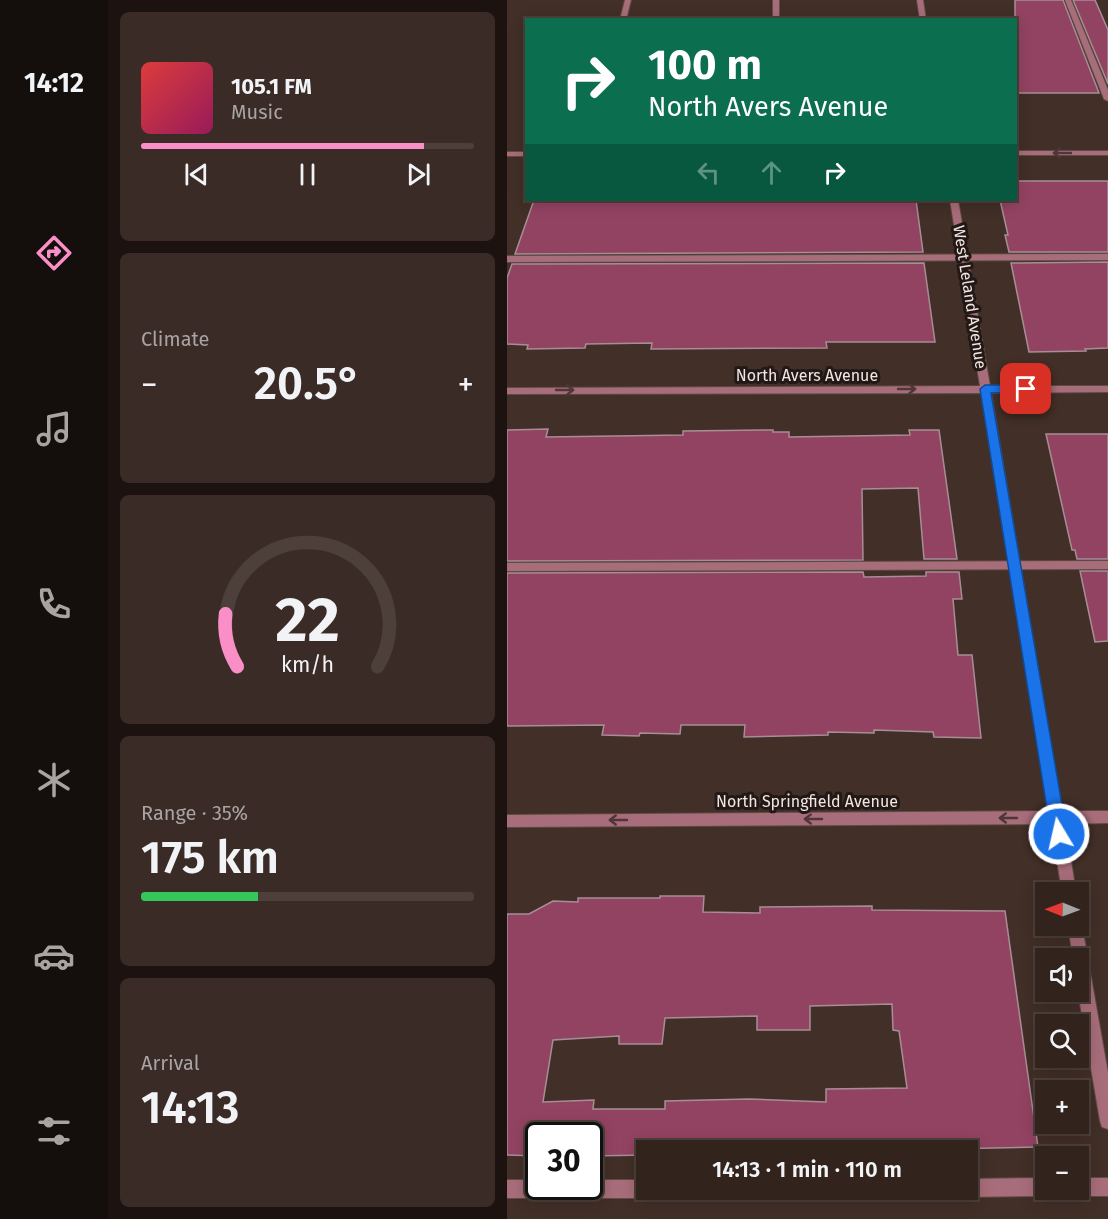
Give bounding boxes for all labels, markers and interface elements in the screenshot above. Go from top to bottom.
text: 100 m [648,40,762,90]
icon: right [549,42,627,120]
text: 14:12 [24,67,84,99]
text: 105.1 FM [231,73,312,100]
text: North Avers Avenue [648,91,888,123]
text: Music [231,100,283,124]
one-way arrow [1052,147,1072,159]
icon: left [692,156,725,189]
icon: ahead [755,156,788,189]
icon: right [818,156,851,189]
icon: previous [180,158,213,191]
icon: pause [291,158,324,191]
icon: next [402,158,435,191]
street label: West Leland Avenue [949,224,991,370]
icon: directions [33,232,75,274]
text: Climate [141,327,209,351]
text: 20.5° [254,357,361,411]
pin [1000,363,1051,414]
text: − [141,365,158,405]
text: + [458,365,474,405]
street label: North Avers Avenue [736,366,878,385]
icon: arrive [1009,372,1042,405]
one-way arrow [897,383,917,395]
one-way arrow [555,384,575,396]
icon: music [33,408,75,450]
icon: phone [33,583,75,625]
text: 22 [275,583,340,658]
text: km/h [281,652,334,678]
icon: climate [33,759,75,801]
street label: North Springfield Avenue [716,792,898,811]
text: Range · 35% [141,801,248,825]
position arrow [1027,802,1091,866]
one-way arrow [998,812,1018,824]
one-way arrow [803,813,823,825]
one-way arrow [608,814,628,826]
text: 175 km [141,831,279,885]
north arrow [1035,882,1089,936]
map controls [1035,882,1089,1200]
icon: car [33,935,75,977]
button: sound [1035,948,1089,1002]
button: search [1035,1014,1089,1068]
text: Arrival [141,1051,200,1075]
button: + [1035,1080,1089,1134]
text: 14:13 [141,1081,240,1135]
icon: filters [33,1110,75,1152]
speed limit sign: 30 [525,1122,603,1200]
button: − [1035,1146,1089,1200]
text: 14:13 · 1 min · 110 m [712,1156,902,1183]

